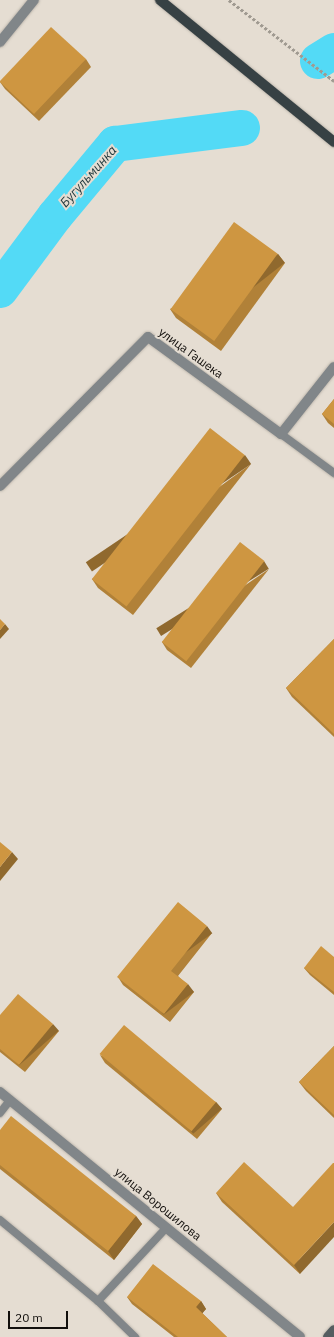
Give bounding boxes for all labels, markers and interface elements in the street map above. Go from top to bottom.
water label: Бугульминка [57,143,121,211]
street label: улица Гашека [156,325,226,381]
street label: улица Ворошилова [112,1165,204,1243]
scale bar [10,1303,70,1329]
text: 20 m [15,1310,43,1325]

